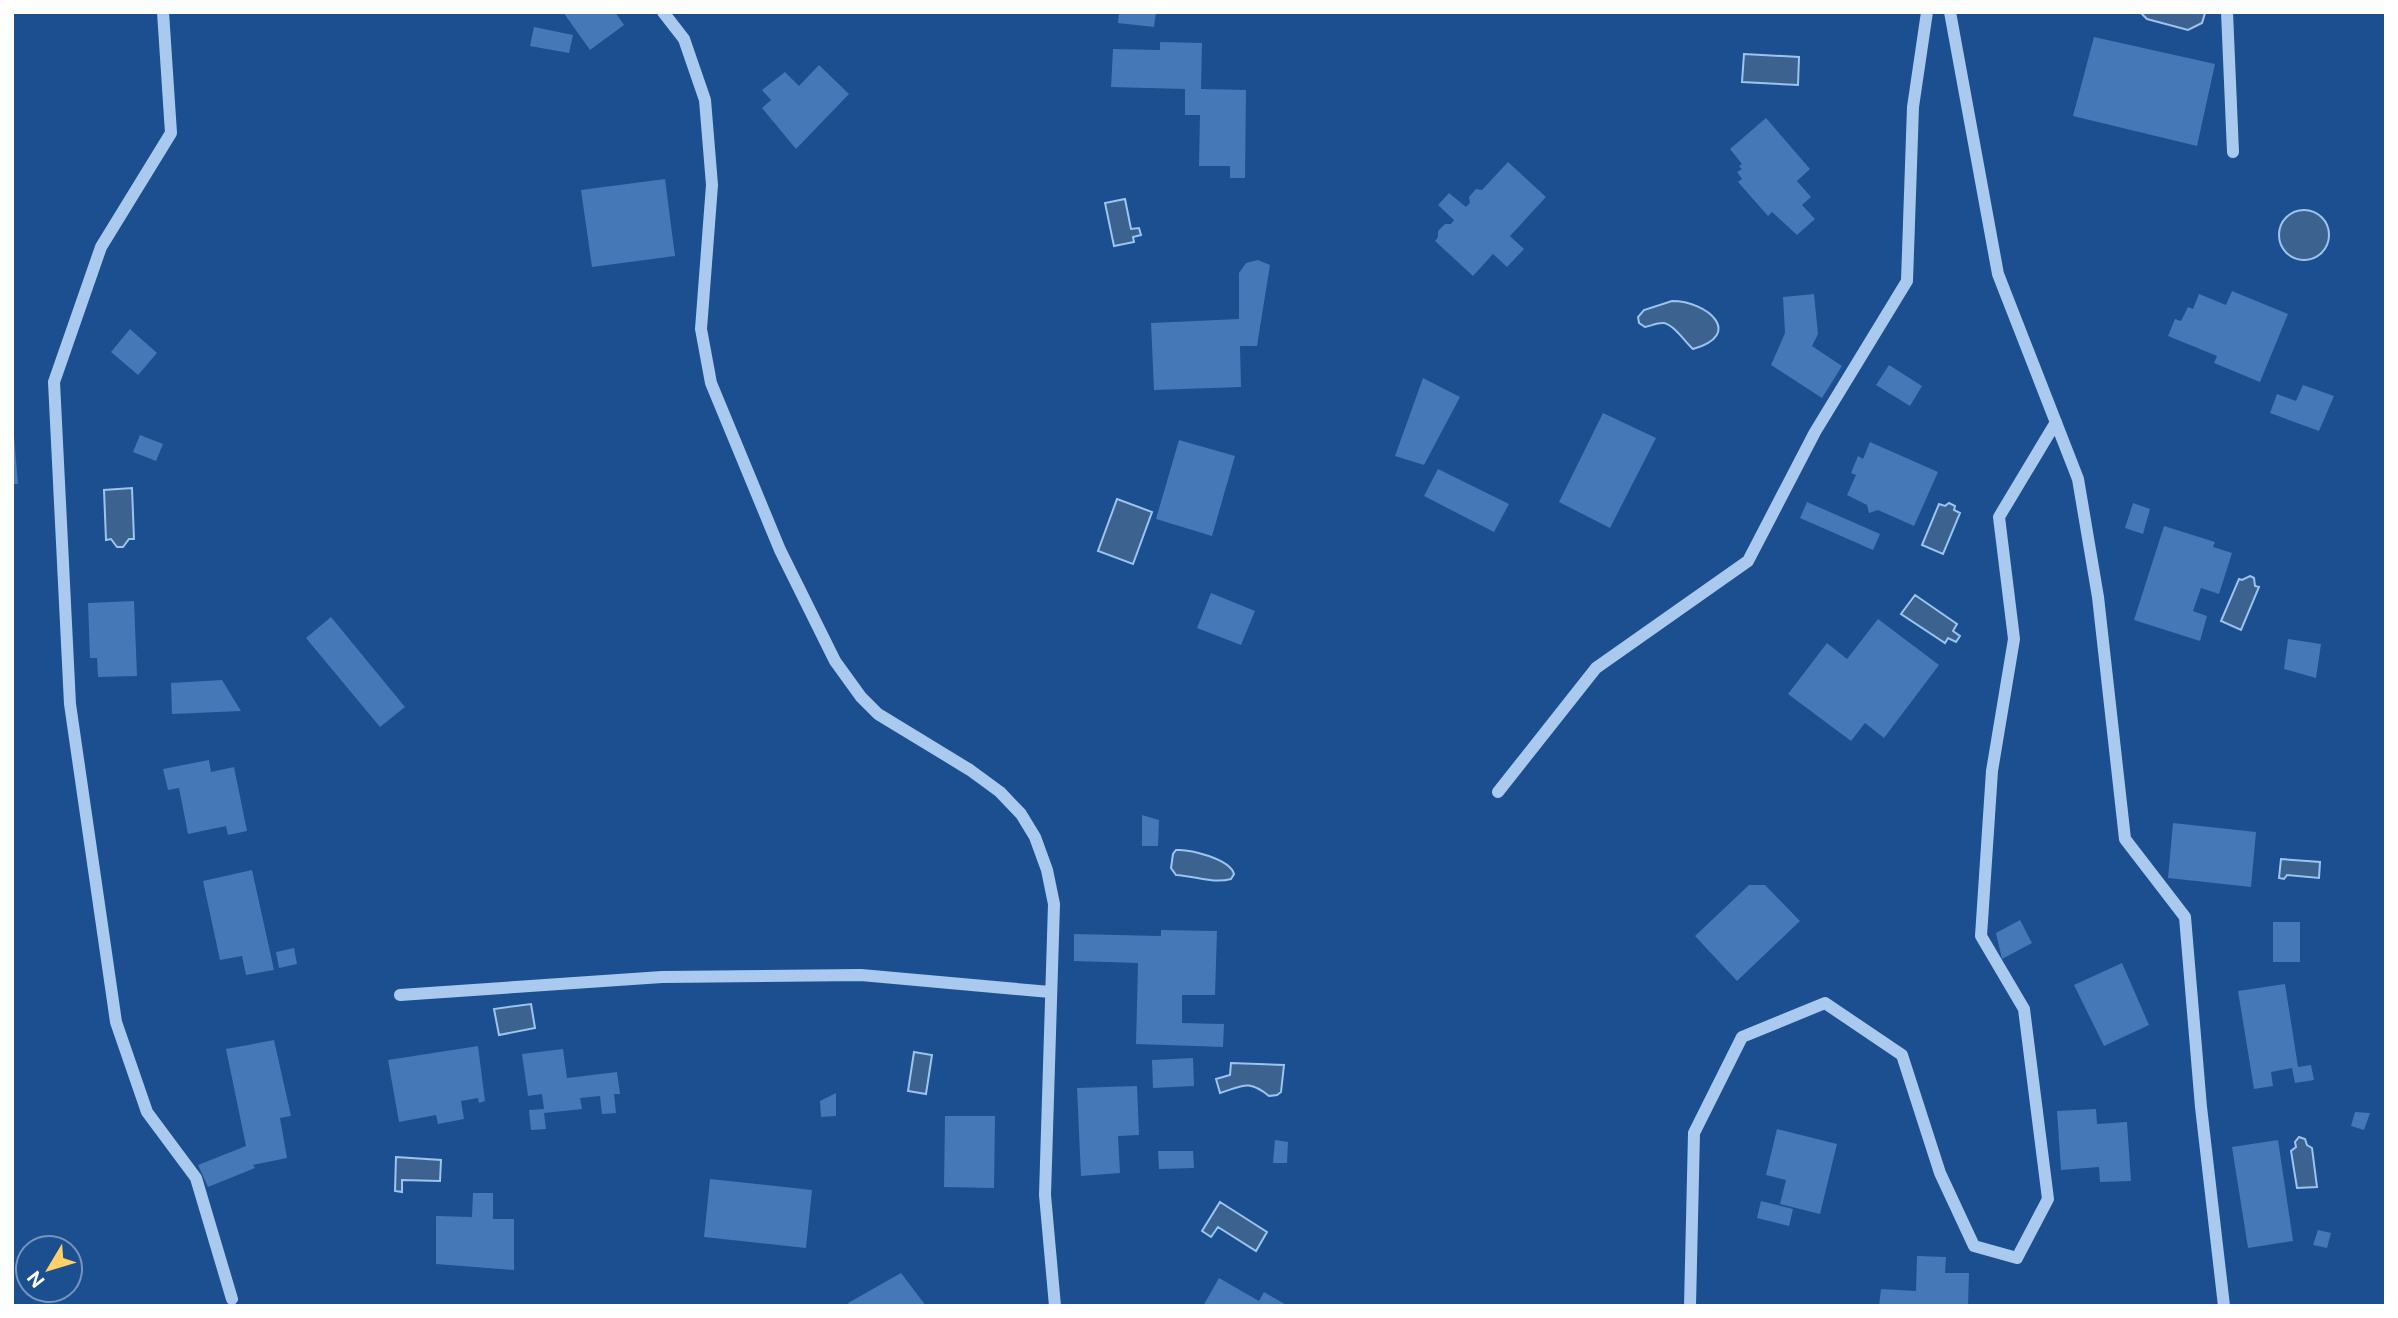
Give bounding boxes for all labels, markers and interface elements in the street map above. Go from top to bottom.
north arrow [14,1234,84,1304]
text: N [22,1267,49,1292]

